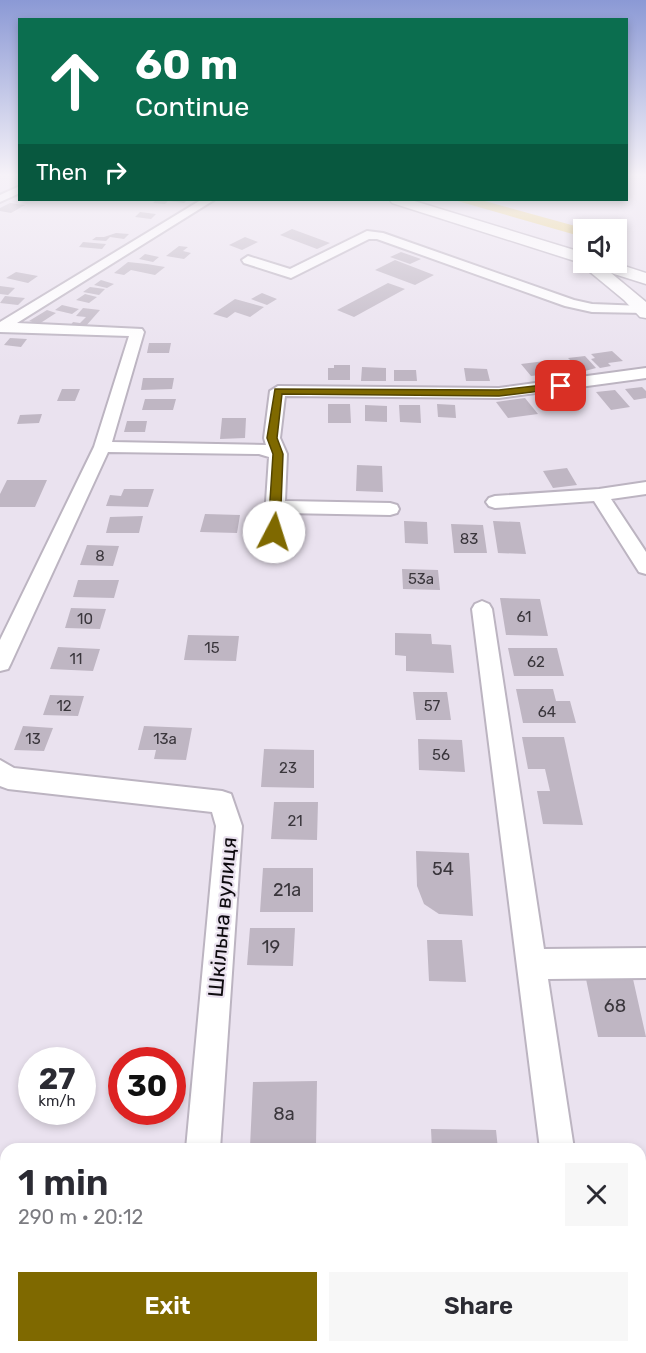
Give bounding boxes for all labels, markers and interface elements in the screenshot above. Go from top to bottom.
text: 60 m [135,40,238,90]
icon: ahead [36,42,114,120]
text: Continue [135,91,249,123]
icon: right [99,156,132,189]
text: Then [36,159,87,186]
map controls [573,219,627,273]
button: sound [573,219,627,273]
pin [535,360,586,411]
icon: arrive [544,369,577,402]
position arrow [242,500,306,564]
house number: 83 [460,530,478,548]
house number: 8 [95,547,105,565]
house number: 53а [408,570,434,588]
house number: 61 [516,608,532,626]
house number: 10 [77,610,93,628]
house number: 15 [204,639,220,657]
house number: 11 [70,650,82,668]
house number: 62 [527,653,545,671]
house number: 12 [56,697,72,715]
house number: 57 [424,697,441,715]
house number: 64 [538,703,556,721]
house number: 13 [25,730,41,748]
house number: 13а [153,730,177,748]
house number: 56 [432,746,450,764]
house number: 23 [279,759,297,777]
house number: 21 [287,812,303,830]
street label: Шкільна вулиця [203,836,241,998]
house number: 54 [432,858,454,880]
house number: 21а [273,879,301,901]
house number: 19 [262,936,280,958]
house number: 68 [604,995,626,1017]
speed limit sign: 30 [108,1047,186,1125]
text: 27 [39,1061,75,1097]
text: km/h [38,1092,76,1110]
house number: 8а [273,1103,295,1125]
text: 1 min [18,1161,109,1204]
button: close [565,1163,628,1226]
text: 290 m · 20:12 [18,1205,143,1229]
button: Exit [18,1272,317,1341]
button: Share [329,1272,628,1341]

